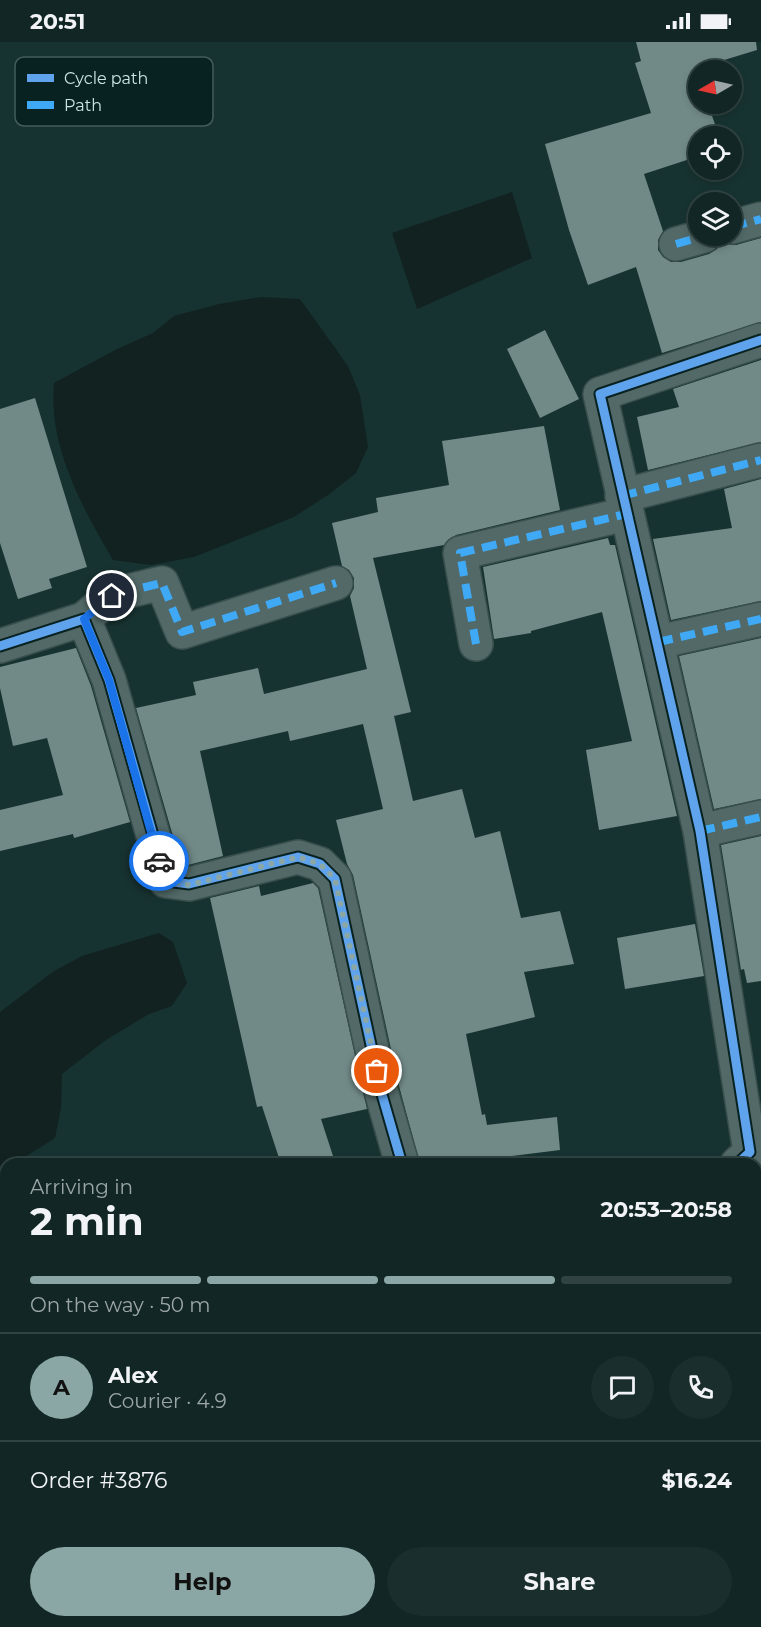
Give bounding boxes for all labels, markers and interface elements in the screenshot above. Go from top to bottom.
text: 20:51 [30,8,85,35]
legend [15,57,213,126]
north arrow [688,60,742,114]
map controls [688,60,742,246]
text: Cycle path [64,69,148,88]
text: Path [64,96,102,115]
button: locate [688,126,742,180]
button: layers [688,192,742,246]
pin [86,570,137,621]
icon: home [95,579,128,612]
courier [129,831,189,891]
icon: car [143,845,176,878]
pin [351,1045,402,1096]
icon: bag [360,1054,393,1087]
text: Arriving in [30,1175,133,1199]
text: 20:53–20:58 [600,1196,732,1223]
text: 2 min [30,1197,144,1245]
text: On the way · 50 m [30,1293,210,1317]
button: chat [591,1356,654,1419]
button: phone [669,1356,732,1419]
text: Alex [108,1362,158,1389]
text: A [53,1374,70,1401]
text: Courier · 4.9 [108,1389,227,1413]
text: Order #3876 [30,1467,167,1494]
text: $16.24 [661,1467,732,1494]
button: Help [30,1547,375,1616]
button: Share [387,1547,732,1616]

